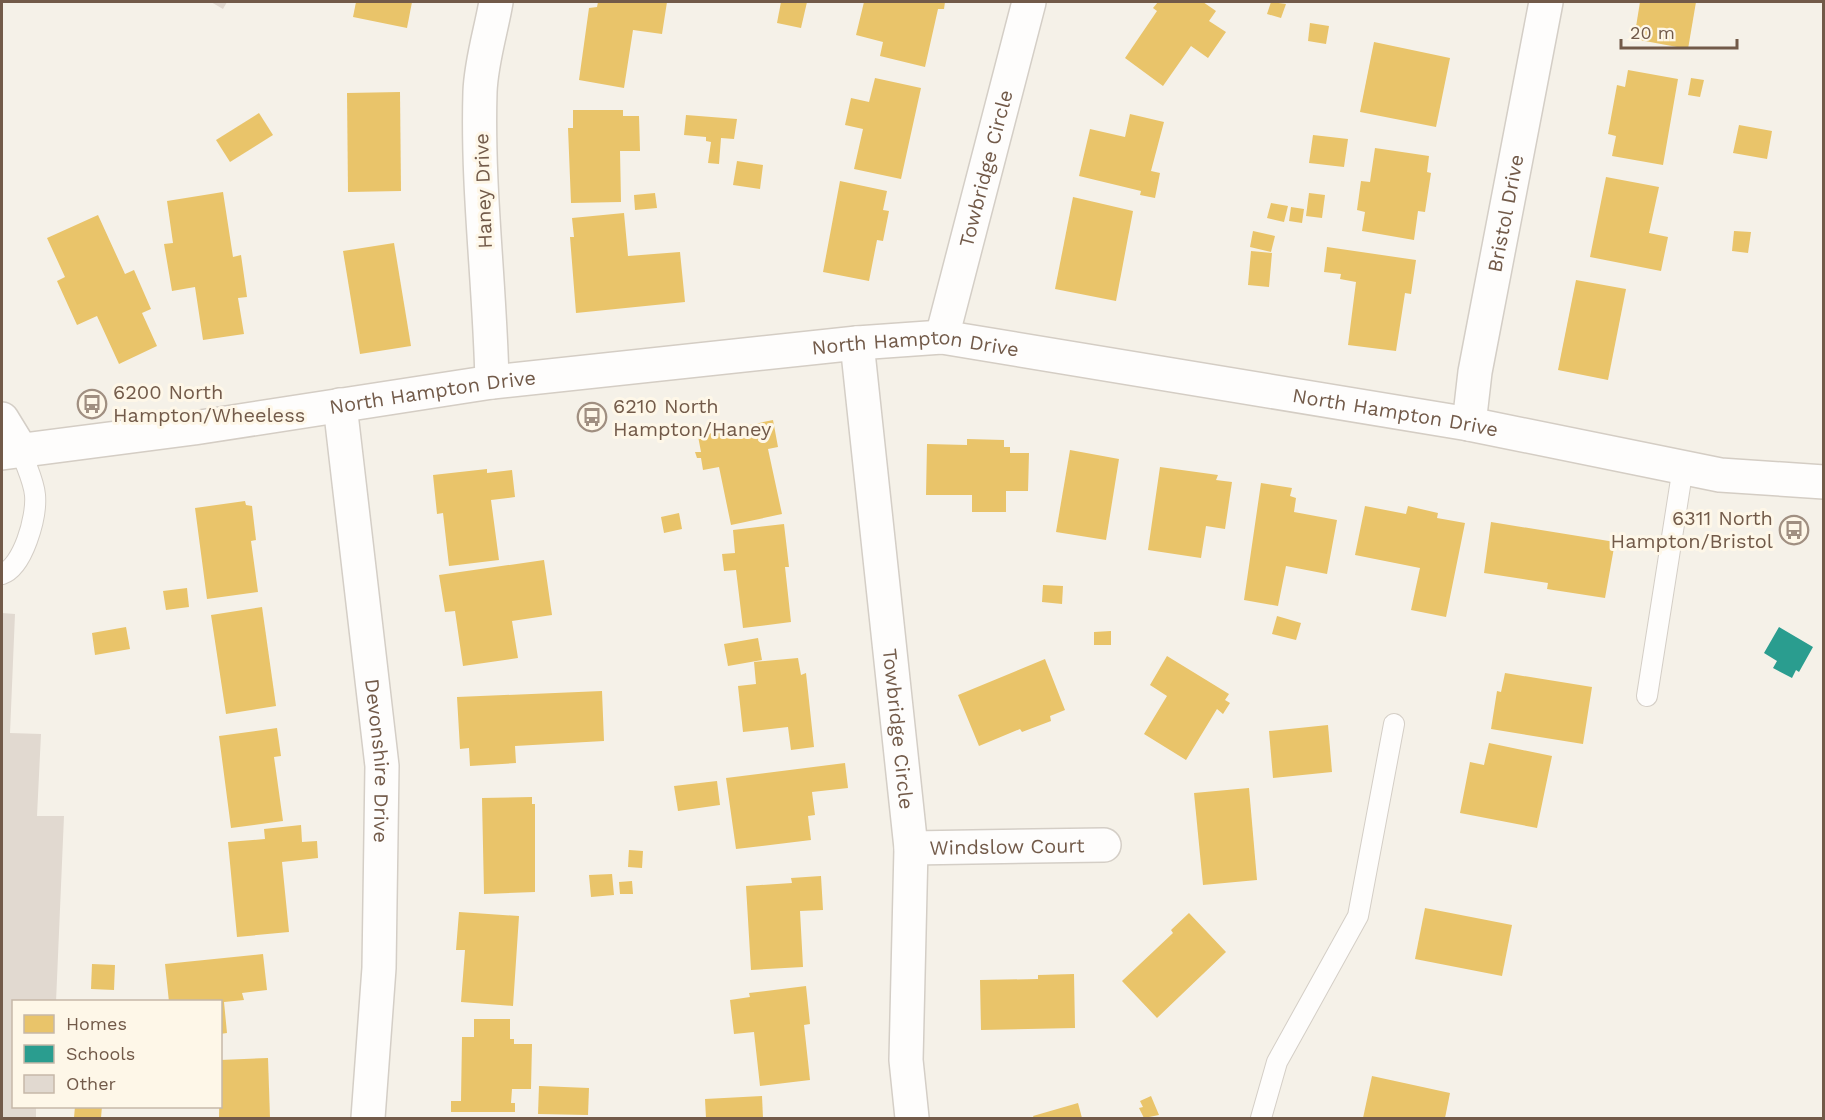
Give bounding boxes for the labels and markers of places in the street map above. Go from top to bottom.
place label: 6200 North Hampton/Wheeless [113,380,305,427]
bus stop icon: 6200 North Hampton/Wheeless [76,388,108,420]
place label: 6210 North Hampton/Haney [613,394,772,441]
bus stop icon: 6210 North Hampton/Haney [576,401,608,433]
place label: 6311 North Hampton/Bristol [1611,506,1773,553]
bus stop icon: 6311 North Hampton/Bristol [1778,514,1810,546]

